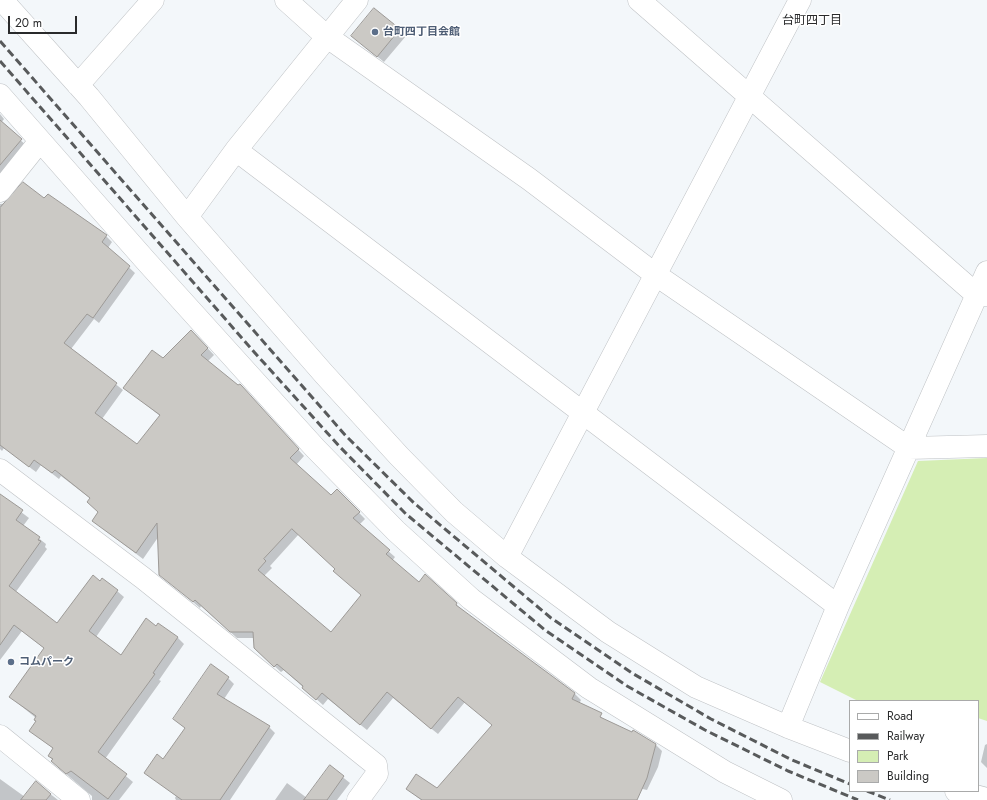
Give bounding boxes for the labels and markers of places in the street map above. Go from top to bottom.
place label: 台町四丁目会館 [383,25,460,39]
marker: 台町四丁目会館 [370,27,380,37]
place label: コムパーク [19,655,74,669]
marker: コムパーク [6,657,16,667]

